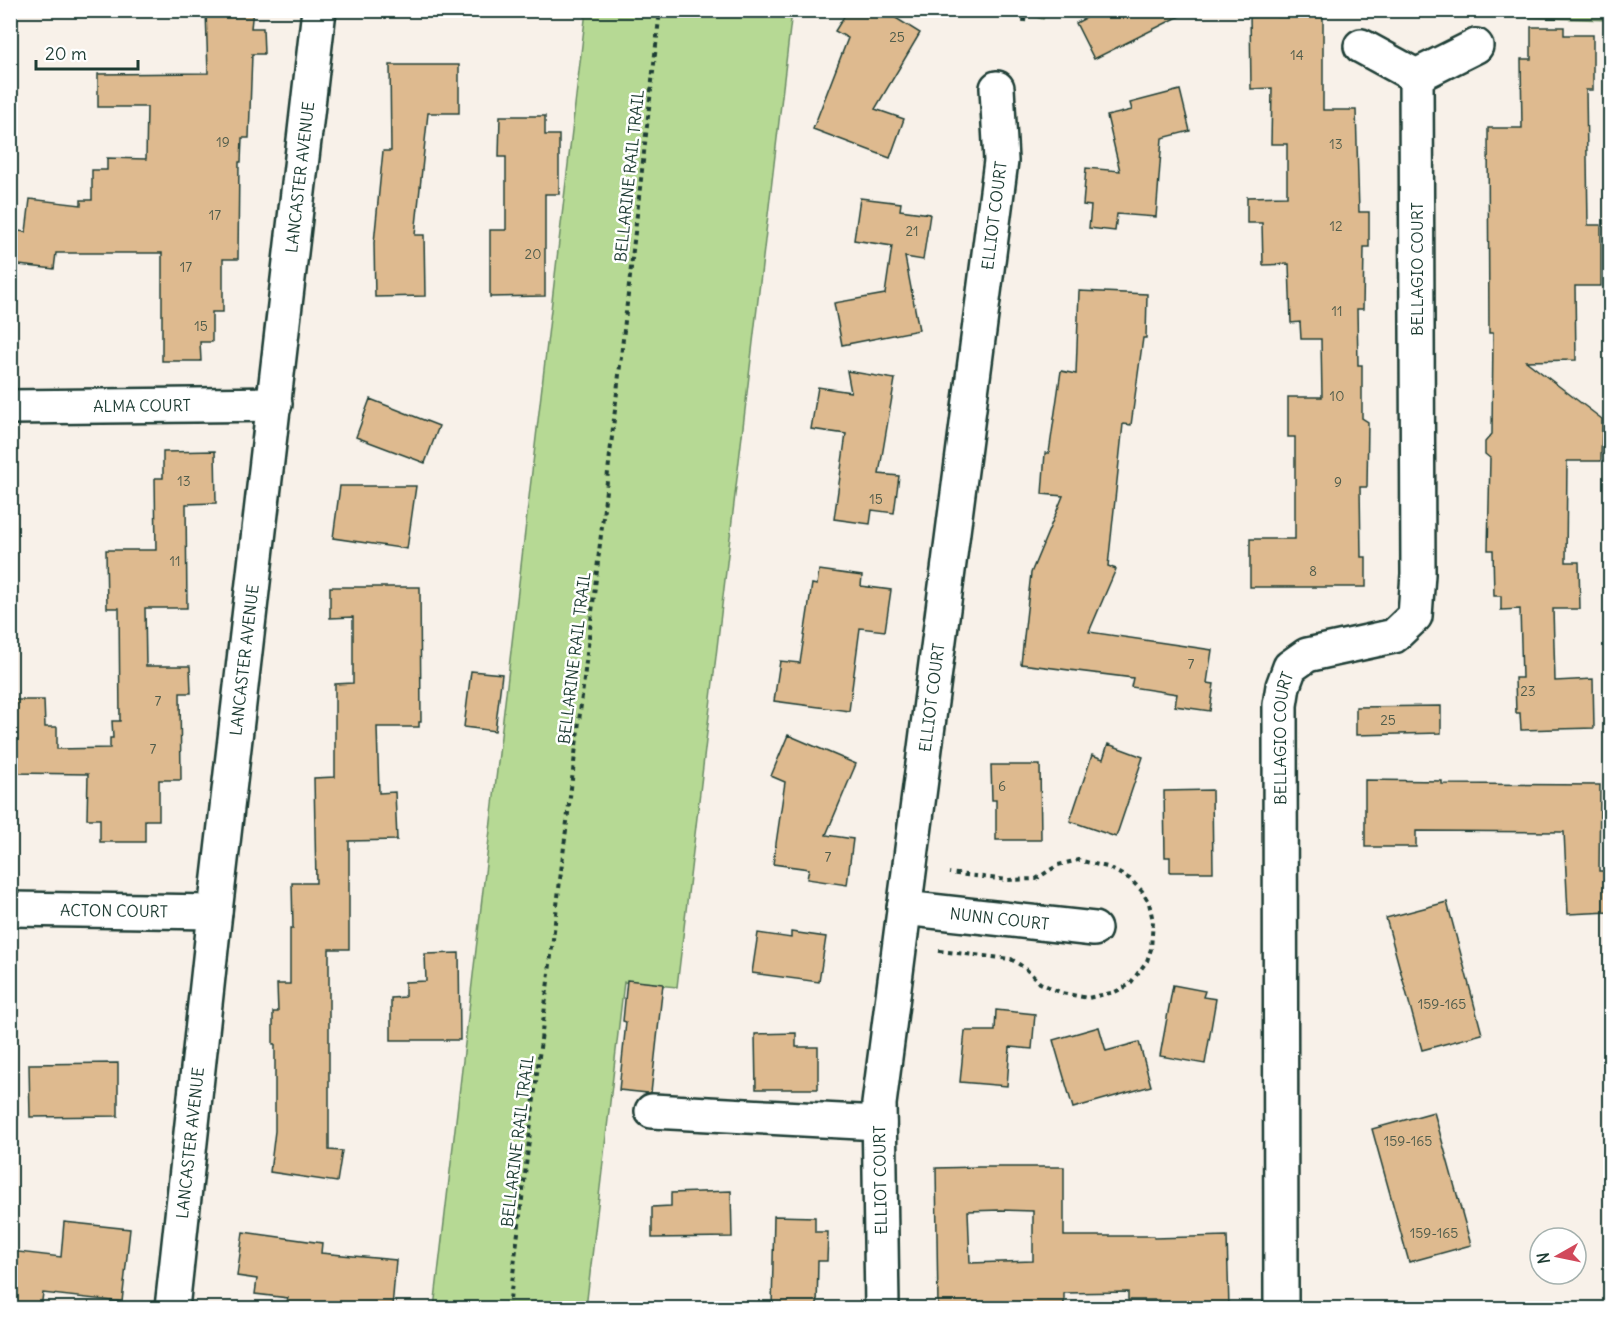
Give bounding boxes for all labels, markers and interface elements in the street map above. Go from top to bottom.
house number: 25 [889,28,905,46]
scale bar [36,33,138,71]
text: 20 m [45,42,87,65]
house number: 14 [1290,46,1304,64]
street label: BELLARINE RAIL TRAIL [610,88,648,263]
street label: LANCASTER AVENUE [281,100,318,254]
house number: 19 [216,133,230,151]
house number: 13 [1329,135,1343,153]
street label: ELLIOT COURT [977,160,1011,271]
street label: BELLAGIO COURT [1407,202,1427,336]
house number: 17 [209,206,221,224]
house number: 12 [1329,217,1343,235]
house number: 21 [905,222,919,240]
house number: 20 [525,245,541,263]
house number: 17 [180,258,192,276]
house number: 11 [1331,302,1343,320]
house number: 15 [194,317,208,335]
house number: 10 [1330,387,1344,405]
street label: ALMA COURT [93,395,191,416]
house number: 13 [177,472,191,490]
house number: 9 [1334,473,1342,491]
house number: 15 [869,490,883,508]
house number: 11 [169,552,181,570]
house number: 8 [1309,562,1317,580]
street label: BELLARINE RAIL TRAIL [554,570,595,745]
street label: LANCASTER AVENUE [225,583,263,737]
street label: ELLIOT COURT [915,642,949,753]
house number: 7 [1188,655,1195,673]
street label: BELLAGIO COURT [1270,669,1297,805]
house number: 23 [1520,682,1536,700]
house number: 7 [155,692,162,710]
house number: 25 [1380,711,1396,729]
house number: 7 [150,740,157,758]
house number: 6 [998,777,1006,795]
house number: 7 [825,848,832,866]
street label: ACTON COURT [60,900,168,921]
street label: NUNN COURT [949,903,1050,934]
house number: 159-165 [1418,995,1466,1013]
street label: BELLARINE RAIL TRAIL [497,1053,538,1228]
street label: LANCASTER AVENUE [172,1066,208,1220]
street label: ELLIOT COURT [869,1125,891,1235]
house number: 159-165 [1384,1132,1432,1150]
house number: 159-165 [1410,1224,1458,1242]
north arrow [1528,1226,1588,1286]
text: N [1532,1251,1554,1265]

